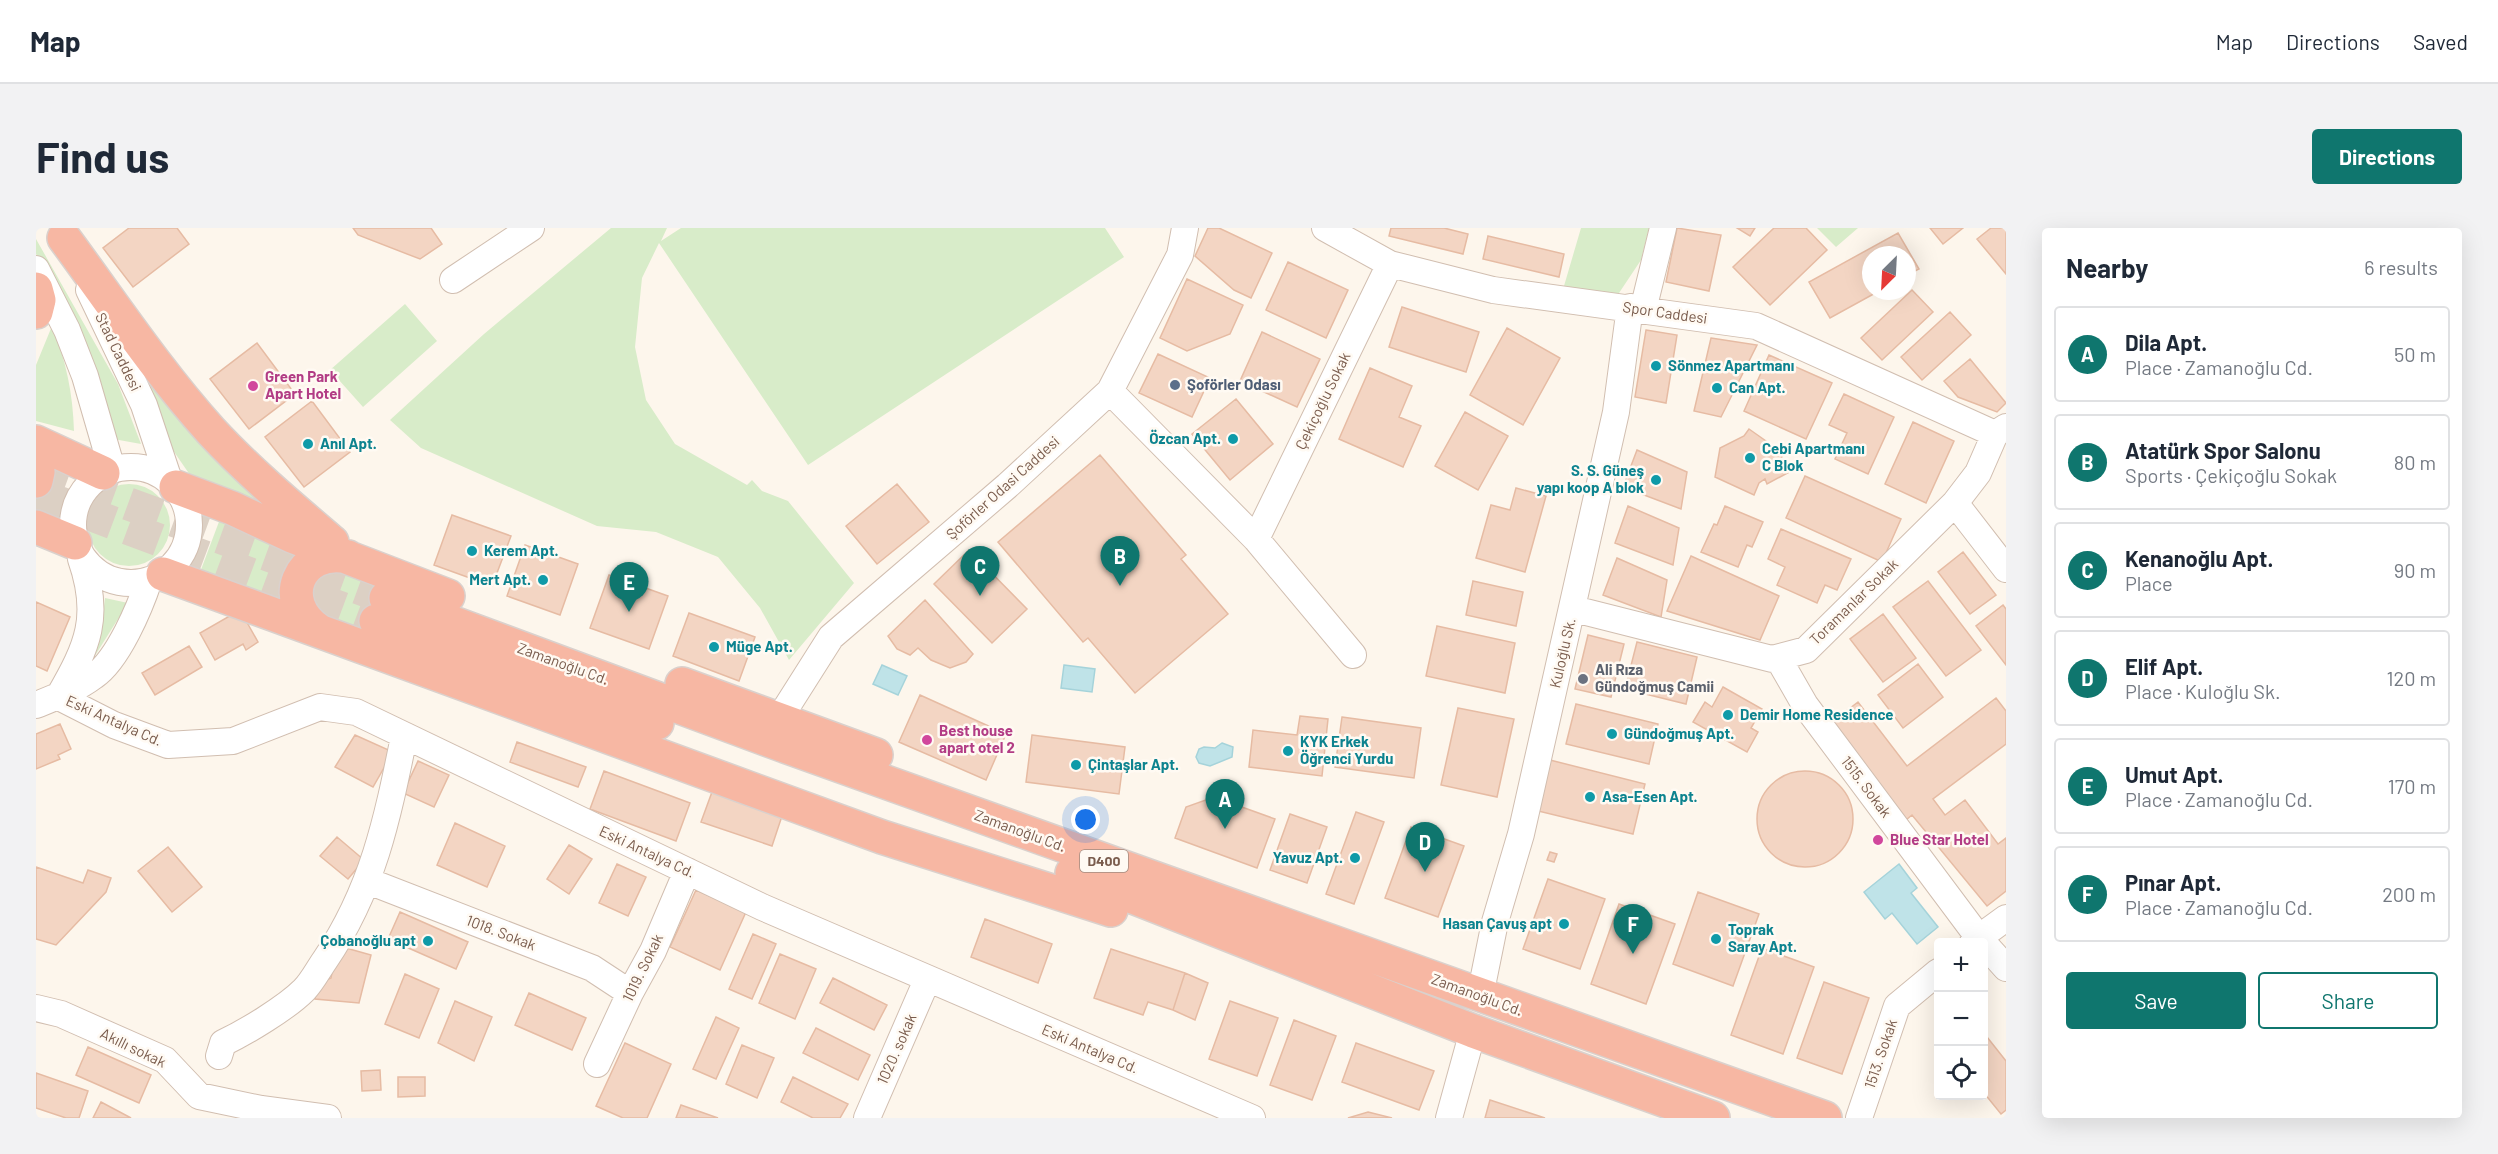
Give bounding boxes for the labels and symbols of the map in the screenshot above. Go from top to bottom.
north arrow [1862,246,1916,300]
street label: Spor Caddesi [1622,297,1709,327]
street label: Stad Caddesi [92,309,146,394]
street label: Çekiçoğlu Sokak [1291,348,1354,452]
place label: Sönmez Apartmanı [1668,356,1794,374]
marker: Sönmez Apartmanı [1649,359,1663,373]
place label: Green Park Apart Hotel [265,367,341,402]
place label: Şoförler Odası [1187,375,1281,393]
marker: Şoförler Odası [1168,378,1182,392]
place label: Can Apt. [1729,378,1786,396]
marker: Green Park Apart Hotel [246,379,260,393]
marker: Can Apt. [1710,381,1724,395]
place label: Özcan Apt. [1149,429,1221,447]
street label: Şoförler Odasi Caddesi [942,432,1063,543]
marker: Özcan Apt. [1226,432,1240,446]
place label: Anıl Apt. [320,434,377,452]
marker: Anıl Apt. [301,437,315,451]
place label: Cebi Apartmanı C Blok [1762,439,1865,474]
marker: Cebi Apartmanı C Blok [1743,451,1757,465]
place label: S. S. Güneş yapı koop A blok [1537,461,1644,496]
marker: S. S. Güneş yapı koop A blok [1649,473,1663,487]
pin: B [1100,536,1140,586]
place label: Kerem Apt. [484,541,559,559]
marker: Kerem Apt. [465,544,479,558]
pin: C [960,546,1000,596]
street label: Toramanlar Sokak [1805,554,1902,648]
pin: E [610,562,648,612]
place label: Mert Apt. [469,570,531,588]
marker: Mert Apt. [536,573,550,587]
street label: Kuloğlu Sk. [1545,616,1579,690]
place label: Müge Apt. [726,637,793,655]
street label: Zamanoğlu Cd. [515,638,612,688]
marker: Müge Apt. [707,640,721,654]
place label: Ali Rıza Gündoğmuş Camii [1595,660,1714,695]
marker: Ali Rıza Gündoğmuş Camii [1576,672,1590,686]
street label: Eski Antalya Cd. [64,691,165,749]
place label: Demir Home Residence [1740,705,1894,723]
marker: Demir Home Residence [1721,708,1735,722]
place label: Best house apart otel 2 [939,721,1015,756]
place label: Gündoğmuş Apt. [1624,724,1734,742]
marker: Gündoğmuş Apt. [1605,727,1619,741]
place label: KYK Erkek Öğrenci Yurdu [1300,732,1393,767]
marker: Best house apart otel 2 [920,733,934,747]
marker: KYK Erkek Öğrenci Yurdu [1281,744,1295,758]
street label: 1515. Sokak [1838,752,1896,821]
place label: Çintaşlar Apt. [1088,755,1179,773]
marker: Çintaşlar Apt. [1069,758,1083,772]
pin: A [1206,780,1244,829]
place label: Asa-Esen Apt. [1602,787,1698,805]
marker: Asa-Esen Apt. [1583,790,1597,804]
street label: Zamanoğlu Cd. [972,805,1069,855]
your location [1071,805,1100,834]
street label: Eski Antalya Cd. [597,821,698,881]
pin: D [1406,822,1444,872]
place label: Blue Star Hotel [1890,830,1989,848]
marker: Blue Star Hotel [1871,833,1885,847]
place label: Yavuz Apt. [1273,848,1343,866]
road number: D400 [1080,850,1128,872]
marker: Yavuz Apt. [1348,851,1362,865]
pin: F [1614,904,1652,954]
street label: 1018. Sokak [464,911,539,954]
place label: Hasan Çavuş apt [1443,914,1552,932]
marker: Hasan Çavuş apt [1557,917,1571,931]
place label: Toprak Saray Apt. [1728,920,1797,955]
street label: 1019. Sokak [618,930,666,1004]
place label: Çobanoğlu apt [320,931,416,949]
marker: Toprak Saray Apt. [1709,932,1723,946]
marker: Çobanoğlu apt [421,934,435,948]
street label: Zamanoğlu Cd. [1429,969,1526,1019]
street label: 1020. sokak [873,1010,920,1087]
street label: 1513. Sokak [1860,1016,1900,1091]
street label: Eski Antalya Cd. [1039,1020,1141,1077]
street label: Akıllı sokak [98,1023,170,1071]

